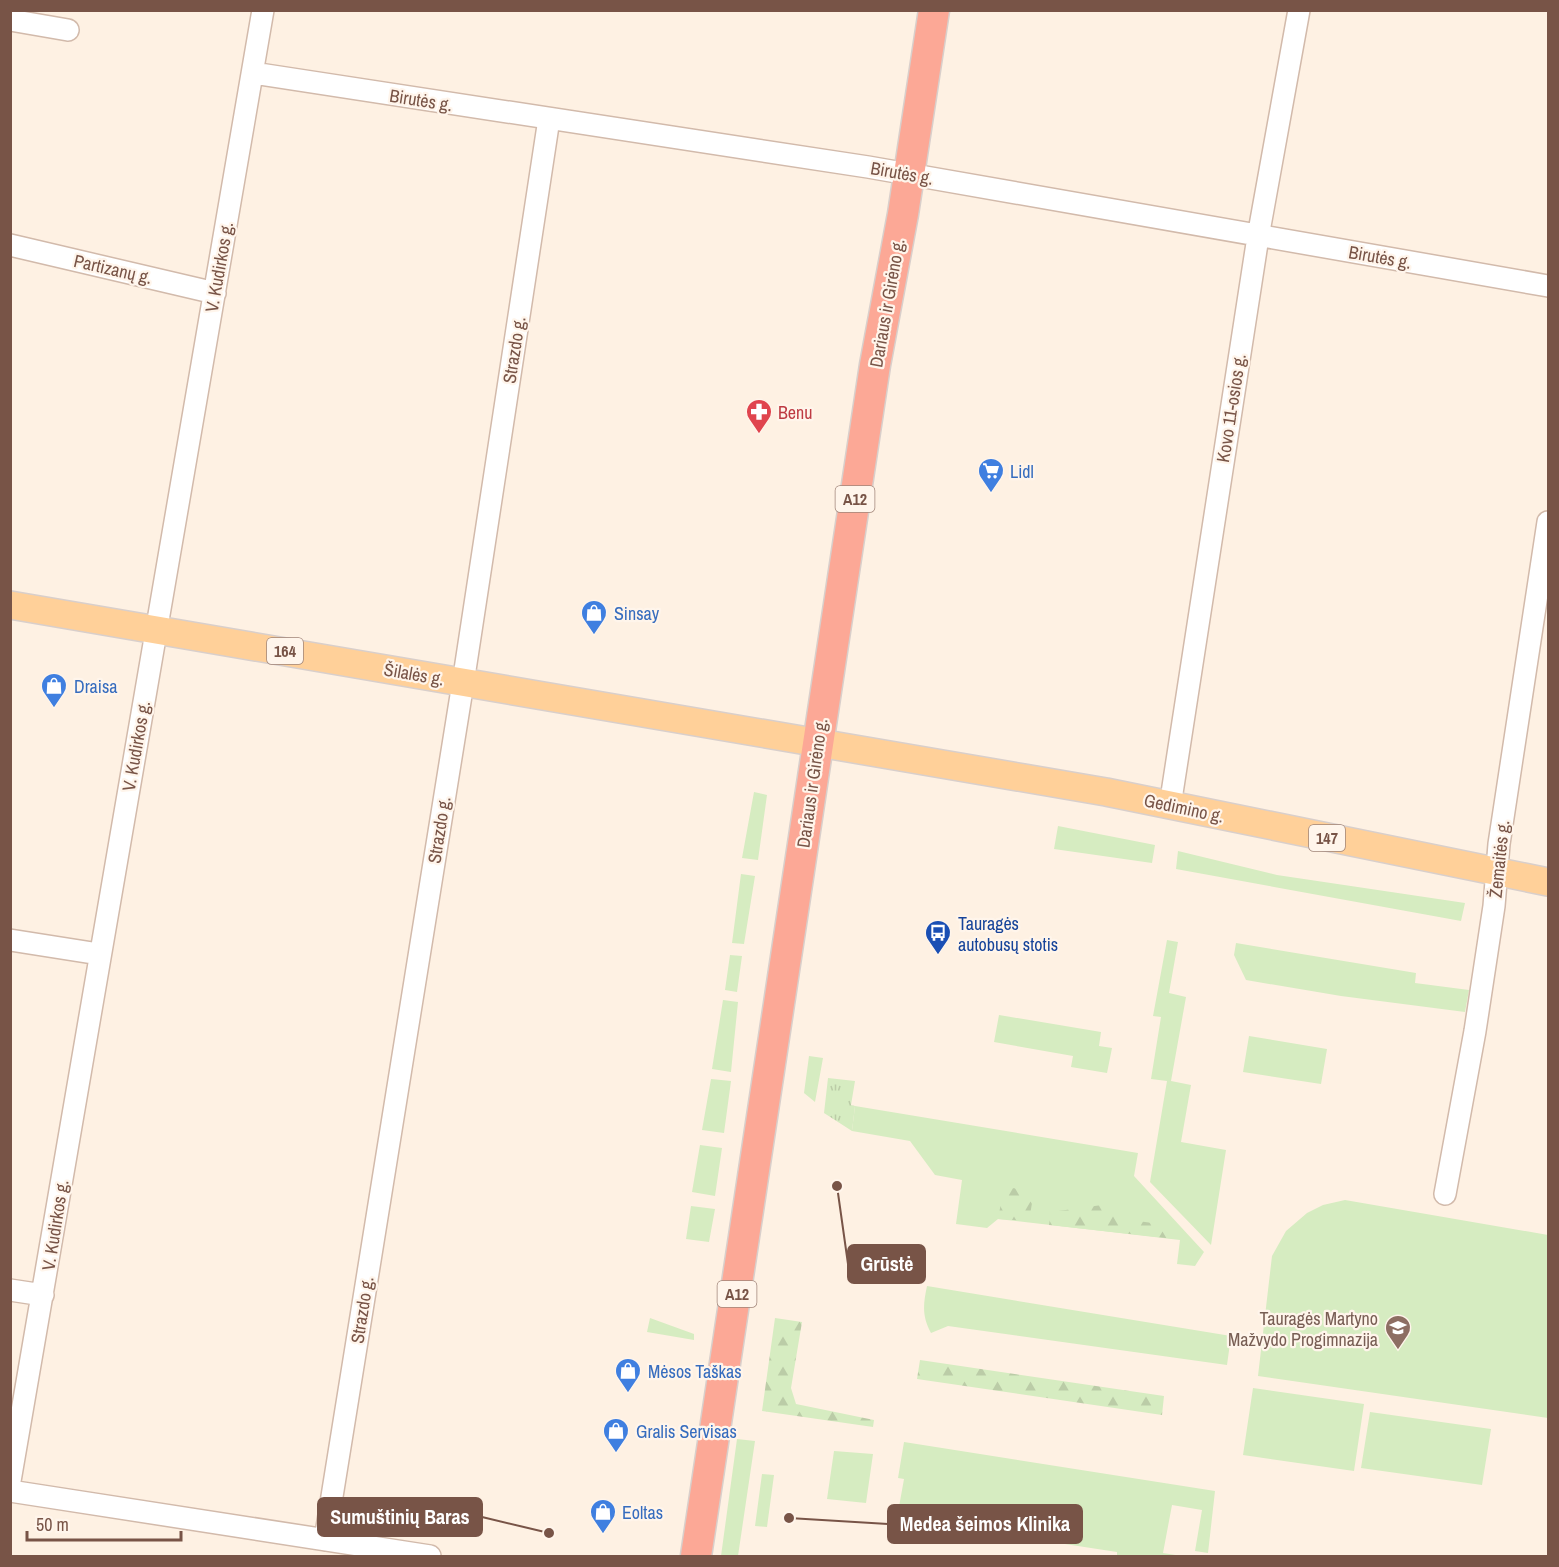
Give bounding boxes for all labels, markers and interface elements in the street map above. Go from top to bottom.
street label: Birutės g. [388,83,454,117]
street label: Birutės g. [869,155,935,191]
street label: V. Kudirkos g. [199,220,239,314]
street label: Dariaus ir Girėno g. [863,237,911,369]
street label: Birutės g. [1347,239,1413,275]
street label: Partizanų g. [71,248,155,290]
street label: Strazdo g. [496,315,532,385]
street label: Kovo 11-osios g. [1210,352,1252,464]
pharmacy icon: Benu [744,397,774,435]
place label: Benu [778,400,812,425]
supermarket icon: Lidl [976,456,1006,494]
place label: Lidl [1010,459,1034,484]
road number: A12 [836,486,874,512]
shop icon: Sinsay [579,598,609,636]
place label: Sinsay [614,601,660,626]
road number: 164 [267,638,303,664]
street label: Šilalės g. [382,656,446,692]
shop icon: Draisa [39,671,69,709]
place label: Draisa [74,674,117,699]
street label: V. Kudirkos g. [116,699,156,793]
street label: Dariaus ir Girėno g. [791,717,833,849]
street label: Gedimino g. [1142,787,1226,829]
street label: Strazdo g. [421,795,457,865]
street label: Žemaitės g. [1482,819,1516,899]
road number: 147 [1309,825,1345,851]
place label: Tauragės autobusų stotis [958,911,1058,957]
bus stop icon: Tauragės autobusų stotis [923,918,953,956]
street label: V. Kudirkos g. [36,1178,74,1272]
callout: Grūstė [848,1245,925,1283]
text: Grūstė [861,1250,913,1277]
street label: Strazdo g. [344,1275,380,1345]
road number: A12 [718,1281,756,1307]
place label: Tauragės Martyno Mažvydo Progimnazija [1228,1306,1378,1352]
school or university icon: Tauragės Martyno Mažvydo Progimnazija [1383,1313,1413,1351]
shop icon: Mėsos Taškas [613,1356,643,1394]
place label: Mėsos Taškas [648,1359,742,1384]
shop icon: Gralis Servisas [601,1416,631,1454]
place label: Gralis Servisas [636,1419,737,1444]
shop icon: Eoltas [588,1497,618,1535]
callout: Sumuštinių Baras [318,1498,482,1536]
place label: Eoltas [622,1500,663,1525]
text: Sumuštinių Baras [330,1503,470,1530]
scale bar [27,1504,182,1542]
callout: Medea šeimos Klinika [888,1505,1082,1543]
text: Medea šeimos Klinika [900,1510,1070,1537]
text: 50 m [36,1512,69,1537]

